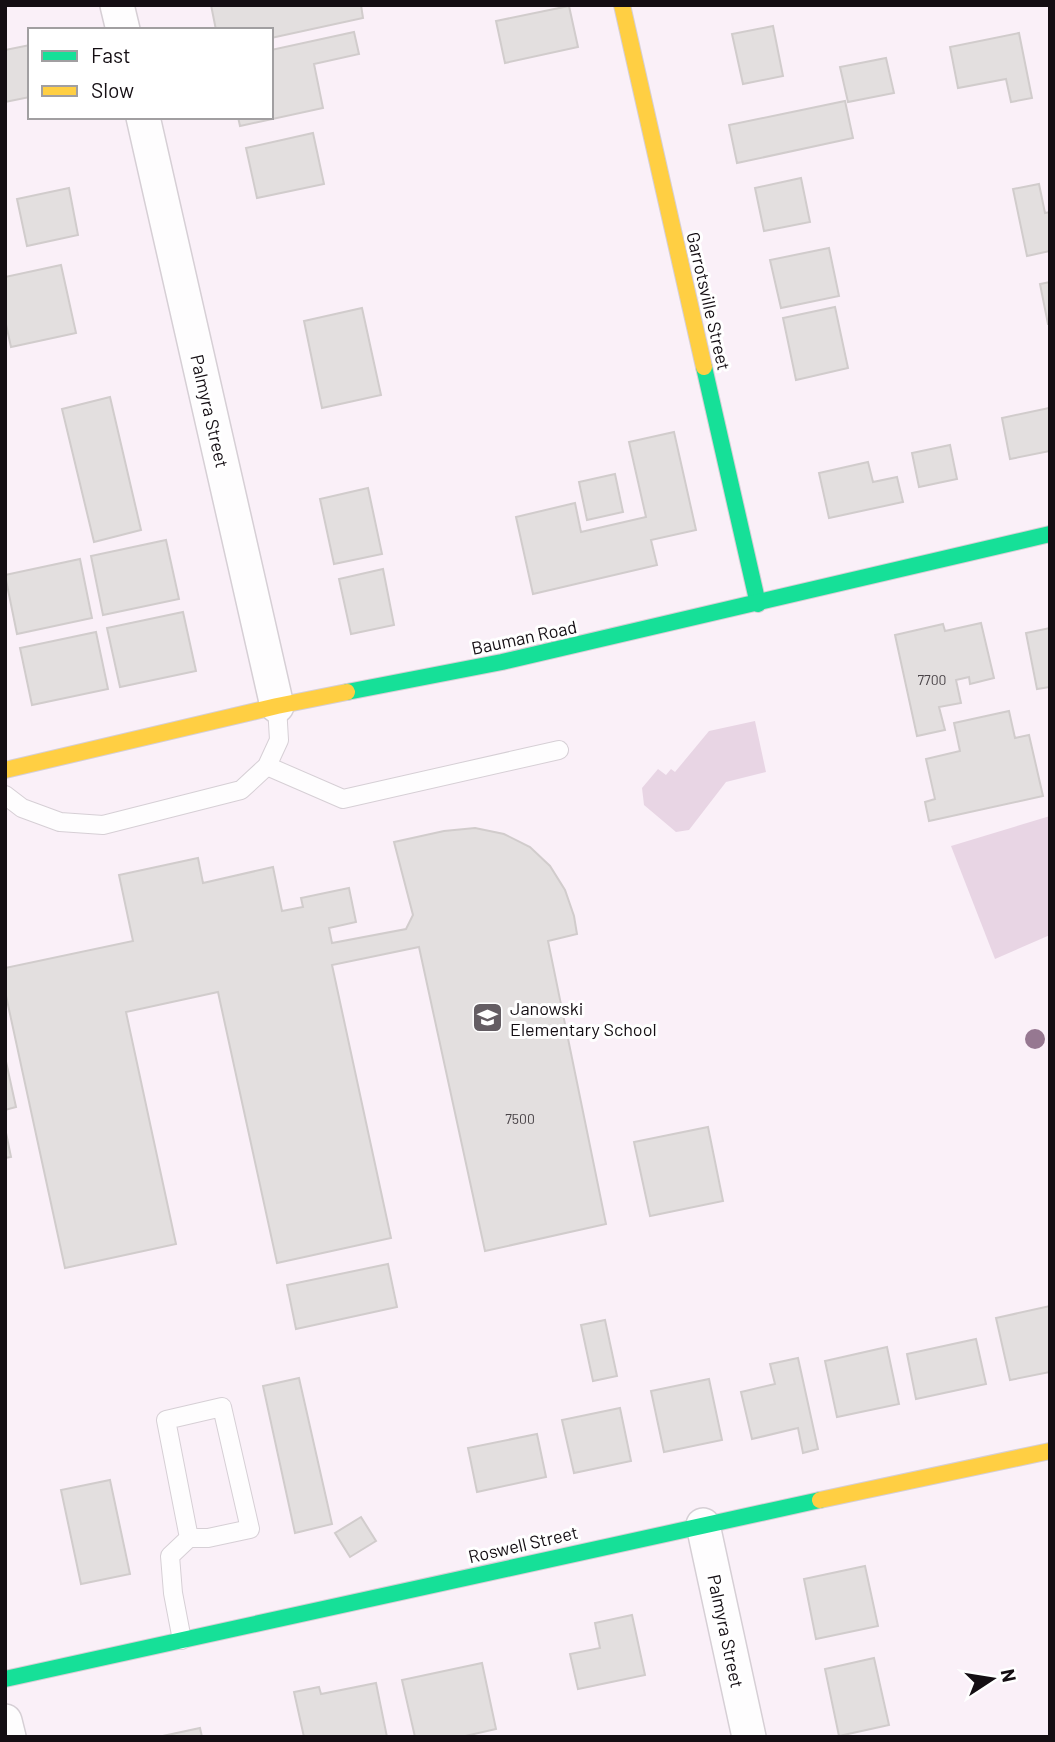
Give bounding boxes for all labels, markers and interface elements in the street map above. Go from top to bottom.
legend [28,28,273,119]
text: Fast [91,42,131,67]
text: Slow [91,77,134,102]
street label: Garrotsville Street [682,230,736,372]
street label: Palmyra Street [186,352,234,470]
street label: Bauman Road [469,615,579,659]
house number: 7700 [917,671,947,688]
place label: Janowski Elementary School [510,997,657,1040]
school or university icon: Janowski Elementary School [470,1001,504,1035]
house number: 7500 [505,1110,535,1127]
street label: Roswell Street [466,1521,580,1567]
street label: Palmyra Street [703,1572,749,1690]
north arrow [957,1644,1027,1714]
text: N [997,1667,1022,1684]

